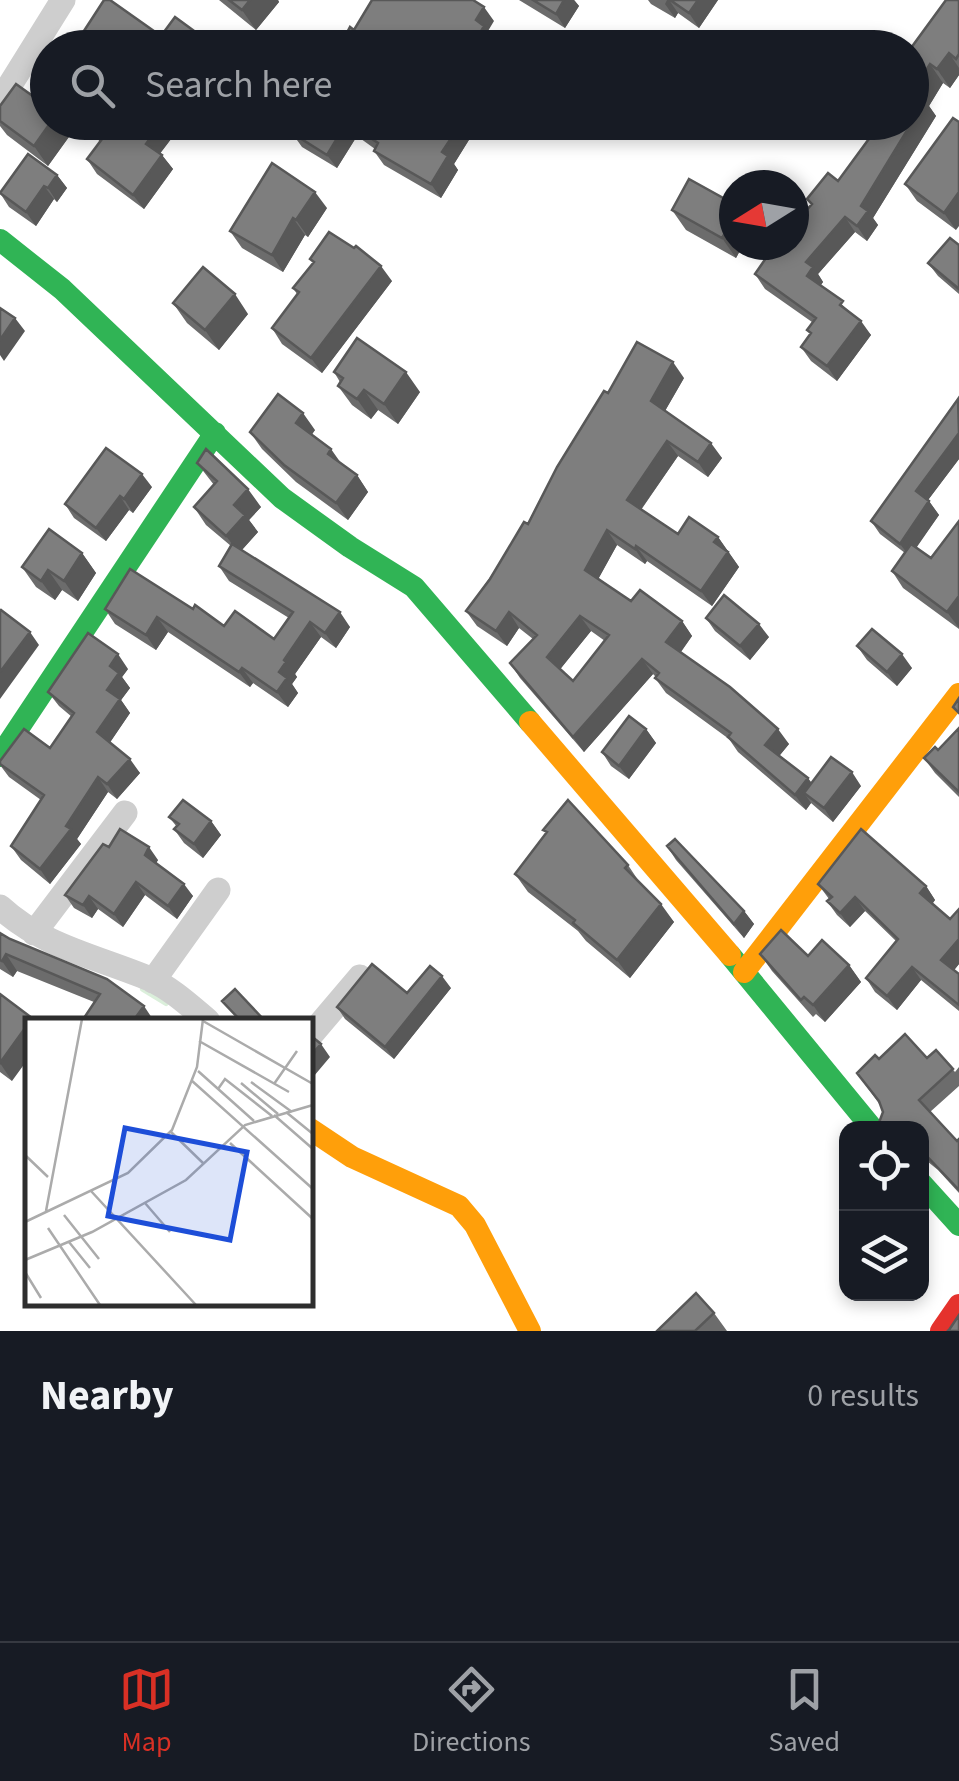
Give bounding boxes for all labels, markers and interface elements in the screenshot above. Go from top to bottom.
search box [30,30,929,140]
icon: search [65,58,120,113]
text: Search here [145,58,332,112]
north arrow [719,170,809,260]
inset map [25,1018,312,1306]
map controls [839,1121,929,1301]
button: locate [839,1121,929,1211]
button: layers [839,1211,929,1301]
text: Nearby [40,1366,174,1426]
text: 0 results [807,1373,919,1419]
tab: Map [119,1662,174,1762]
tab: Directions [412,1662,531,1762]
tab: Saved [769,1662,840,1762]

